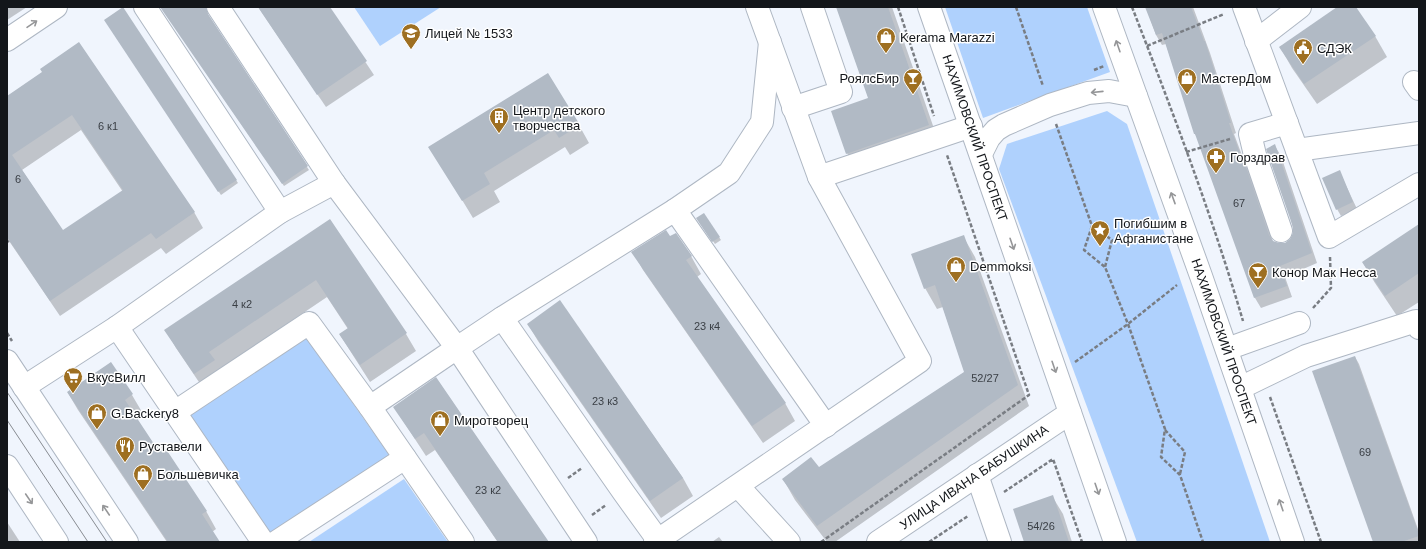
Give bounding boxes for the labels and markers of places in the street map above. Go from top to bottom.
school or university icon: Лицей № 1533 [400,22,422,50]
place label: Лицей № 1533 [425,26,513,41]
shop icon: Kerama Marazzi [875,26,897,54]
place label: Kerama Marazzi [900,30,995,45]
public building icon: СДЭК [1292,37,1314,65]
place label: СДЭК [1317,41,1352,56]
bar icon: РоялсБир [902,67,924,95]
shop icon: МастерДом [1176,67,1198,95]
place label: РоялсБир [840,71,899,86]
place label: МастерДом [1201,71,1271,86]
place label: Центр детского творчества [513,103,605,133]
building icon: Центр детского творчества [488,106,510,134]
pharmacy icon: Горздрав [1205,146,1227,174]
place label: Горздрав [1230,150,1285,165]
place label: Погибшим в Афганистане [1114,216,1194,246]
place icon: Погибшим в Афганистане [1089,219,1111,247]
shop icon: Demmoksi [945,255,967,283]
place label: Demmoksi [970,259,1032,274]
bar icon: Конор Мак Несса [1247,261,1269,289]
place label: Конор Мак Несса [1272,265,1377,280]
supermarket icon: ВкусВилл [62,366,84,394]
place label: ВкусВилл [87,370,145,385]
shop icon: G.Backery8 [86,402,108,430]
place label: G.Backery8 [111,406,179,421]
shop icon: Миротворец [429,409,451,437]
place label: Миротворец [454,413,529,428]
restaurant icon: Руставели [114,435,136,463]
place label: Руставели [139,439,202,454]
shop icon: Большевичка [132,463,154,491]
place label: Большевичка [157,467,239,482]

